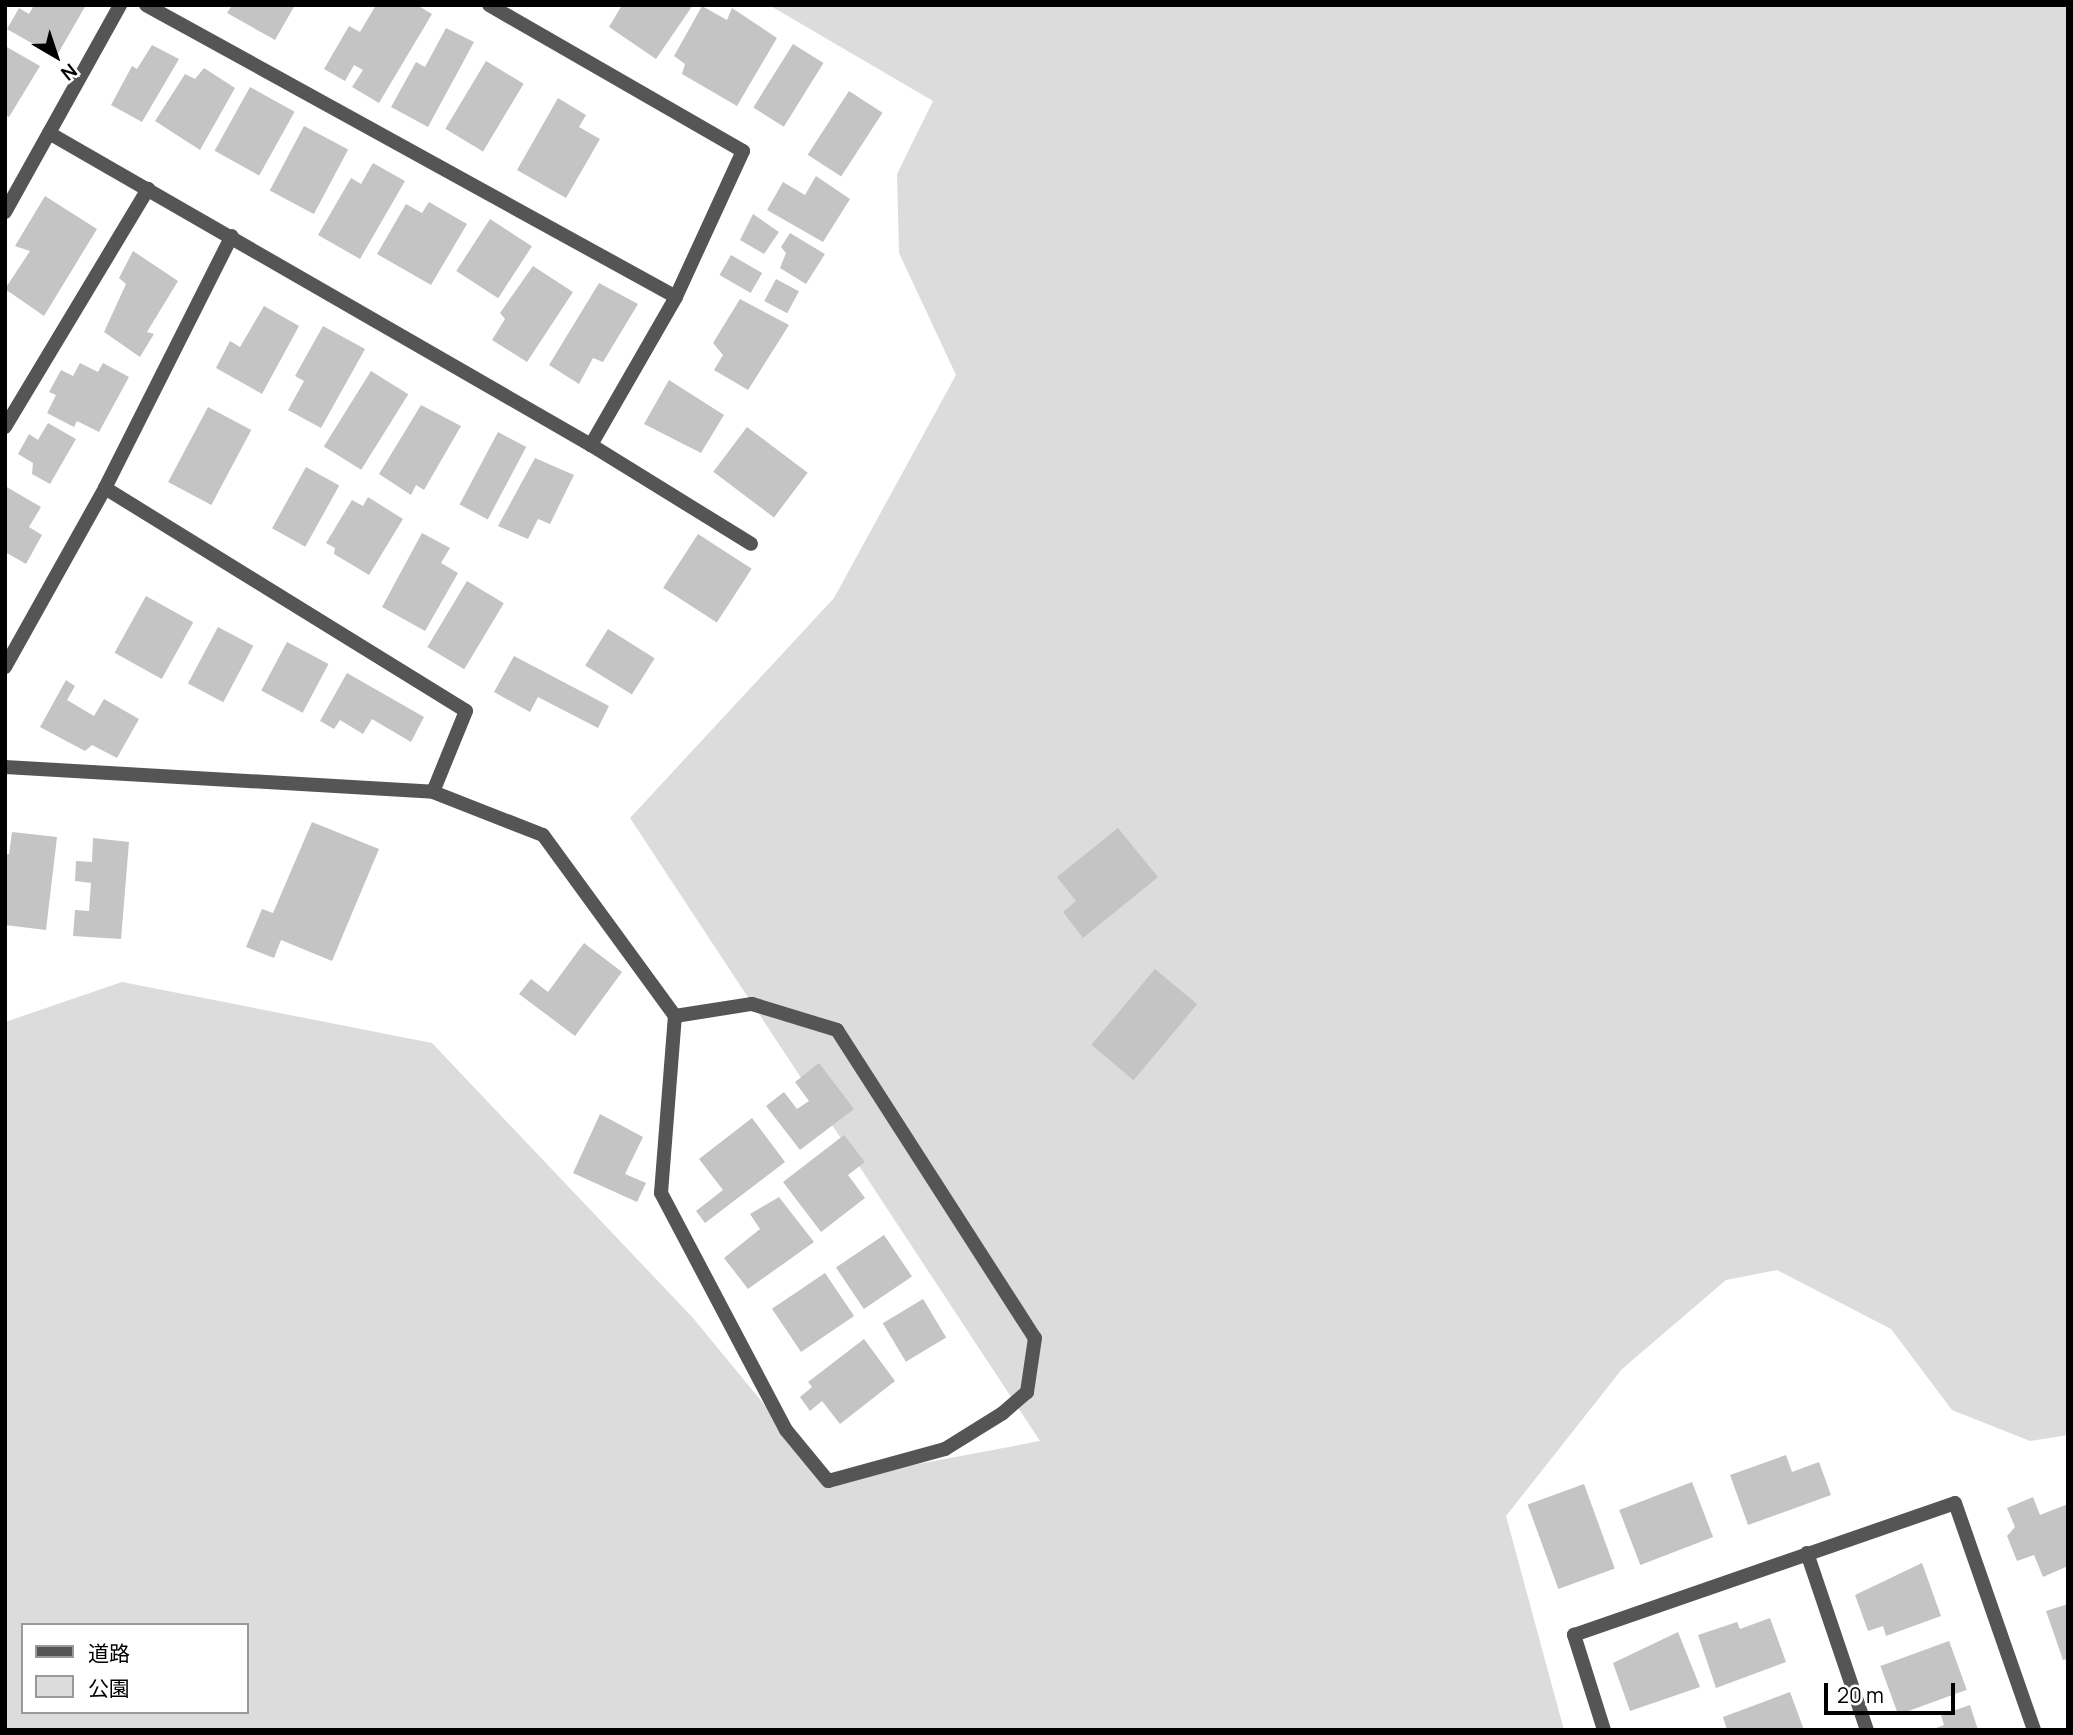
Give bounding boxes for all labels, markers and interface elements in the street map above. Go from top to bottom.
north arrow [21,21,91,91]
text: N [56,58,83,87]
legend [21,1623,248,1714]
text: 道路 [88,1639,130,1667]
scale bar [1828,1668,1959,1712]
text: 公園 [88,1674,130,1702]
text: 20 m [1837,1681,1884,1709]

